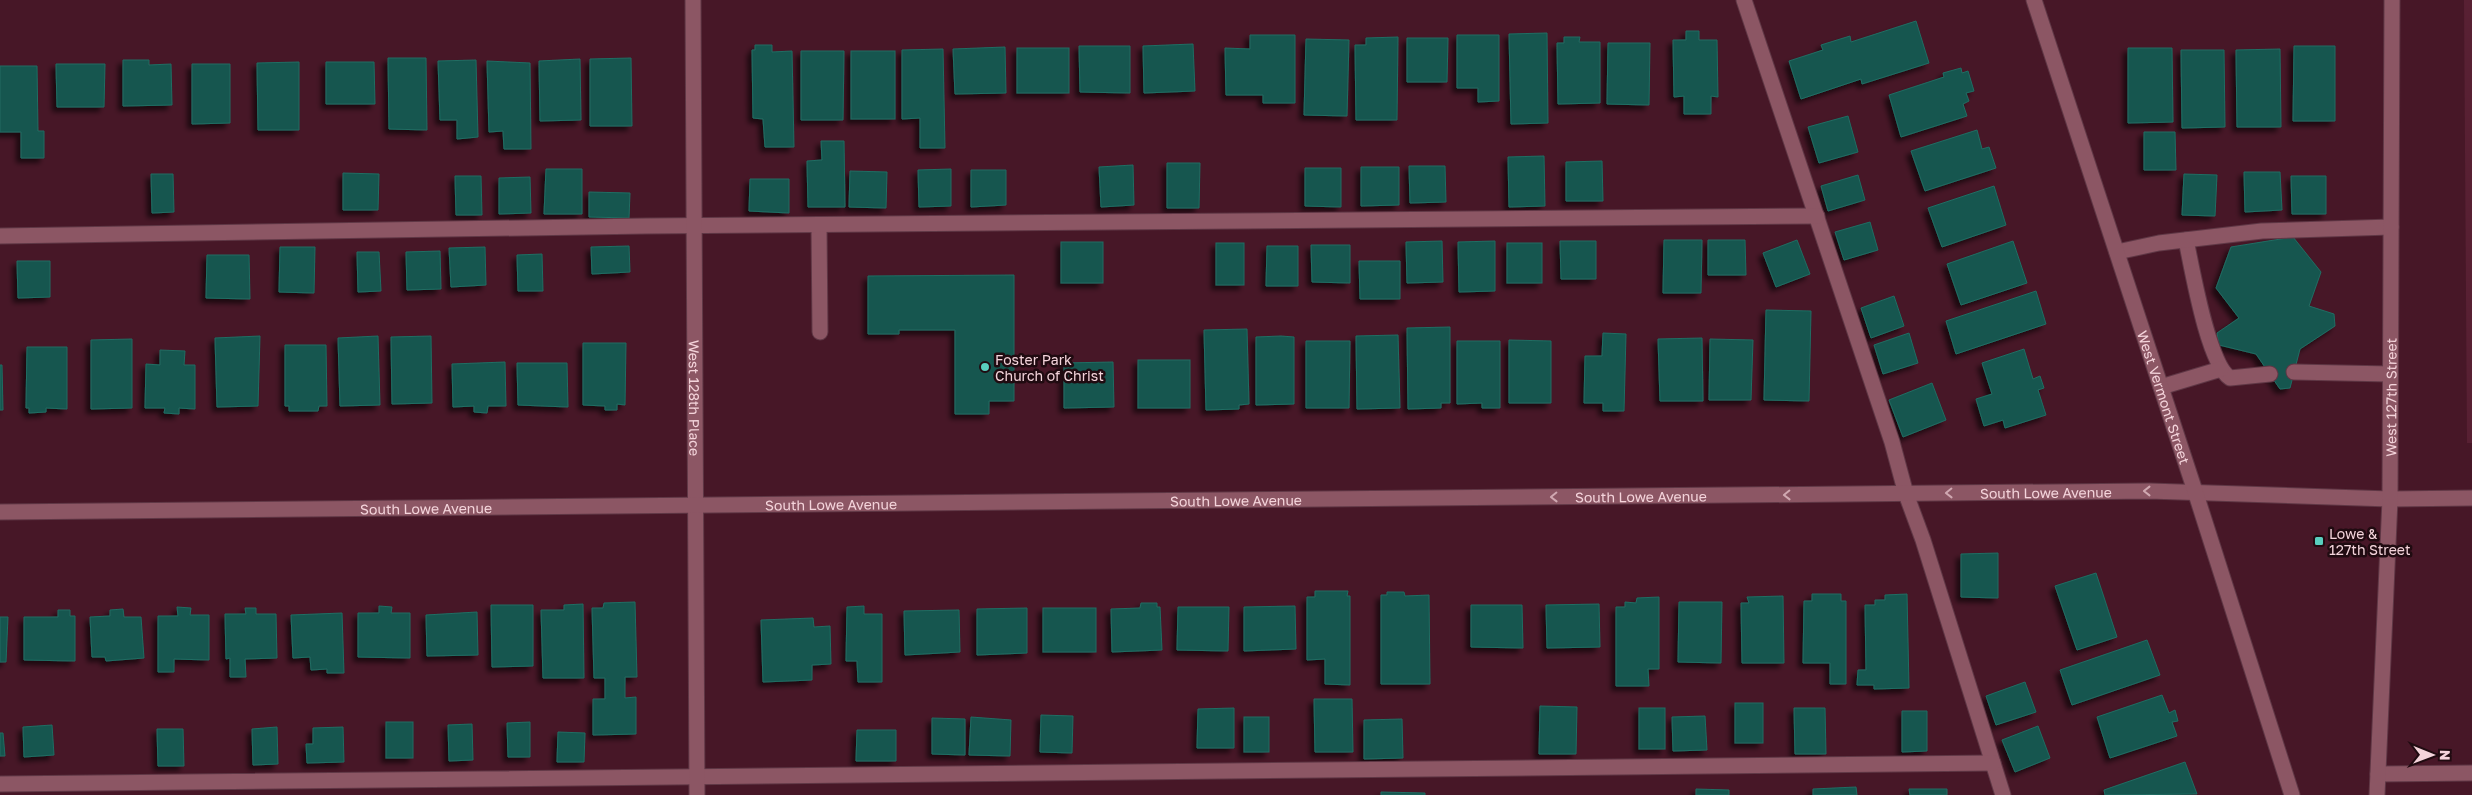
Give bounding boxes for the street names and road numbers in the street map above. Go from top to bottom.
street label: West Vermont Street [2134,328,2194,466]
street label: West 127th Street [2382,338,2399,457]
street label: West 128th Place [686,340,704,456]
street label: South Lowe Avenue [1980,483,2112,501]
street label: South Lowe Avenue [1575,487,1707,505]
street label: South Lowe Avenue [1170,491,1302,509]
street label: South Lowe Avenue [765,495,897,513]
street label: South Lowe Avenue [360,499,492,517]

